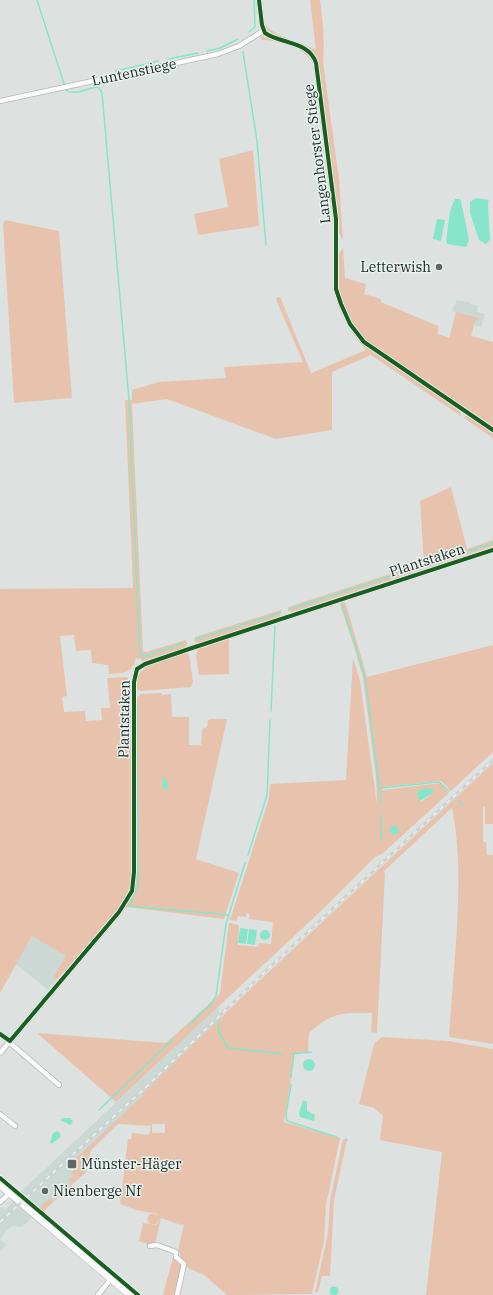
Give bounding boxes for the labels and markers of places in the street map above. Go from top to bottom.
place label: Letterwish [360,258,431,276]
marker: Letterwish [434,262,444,272]
place label: Münster-Häger [81,1155,182,1173]
marker: Münster-Häger [66,1158,78,1170]
place label: Nienberge Nf [53,1182,142,1200]
marker: Nienberge Nf [40,1186,50,1196]

